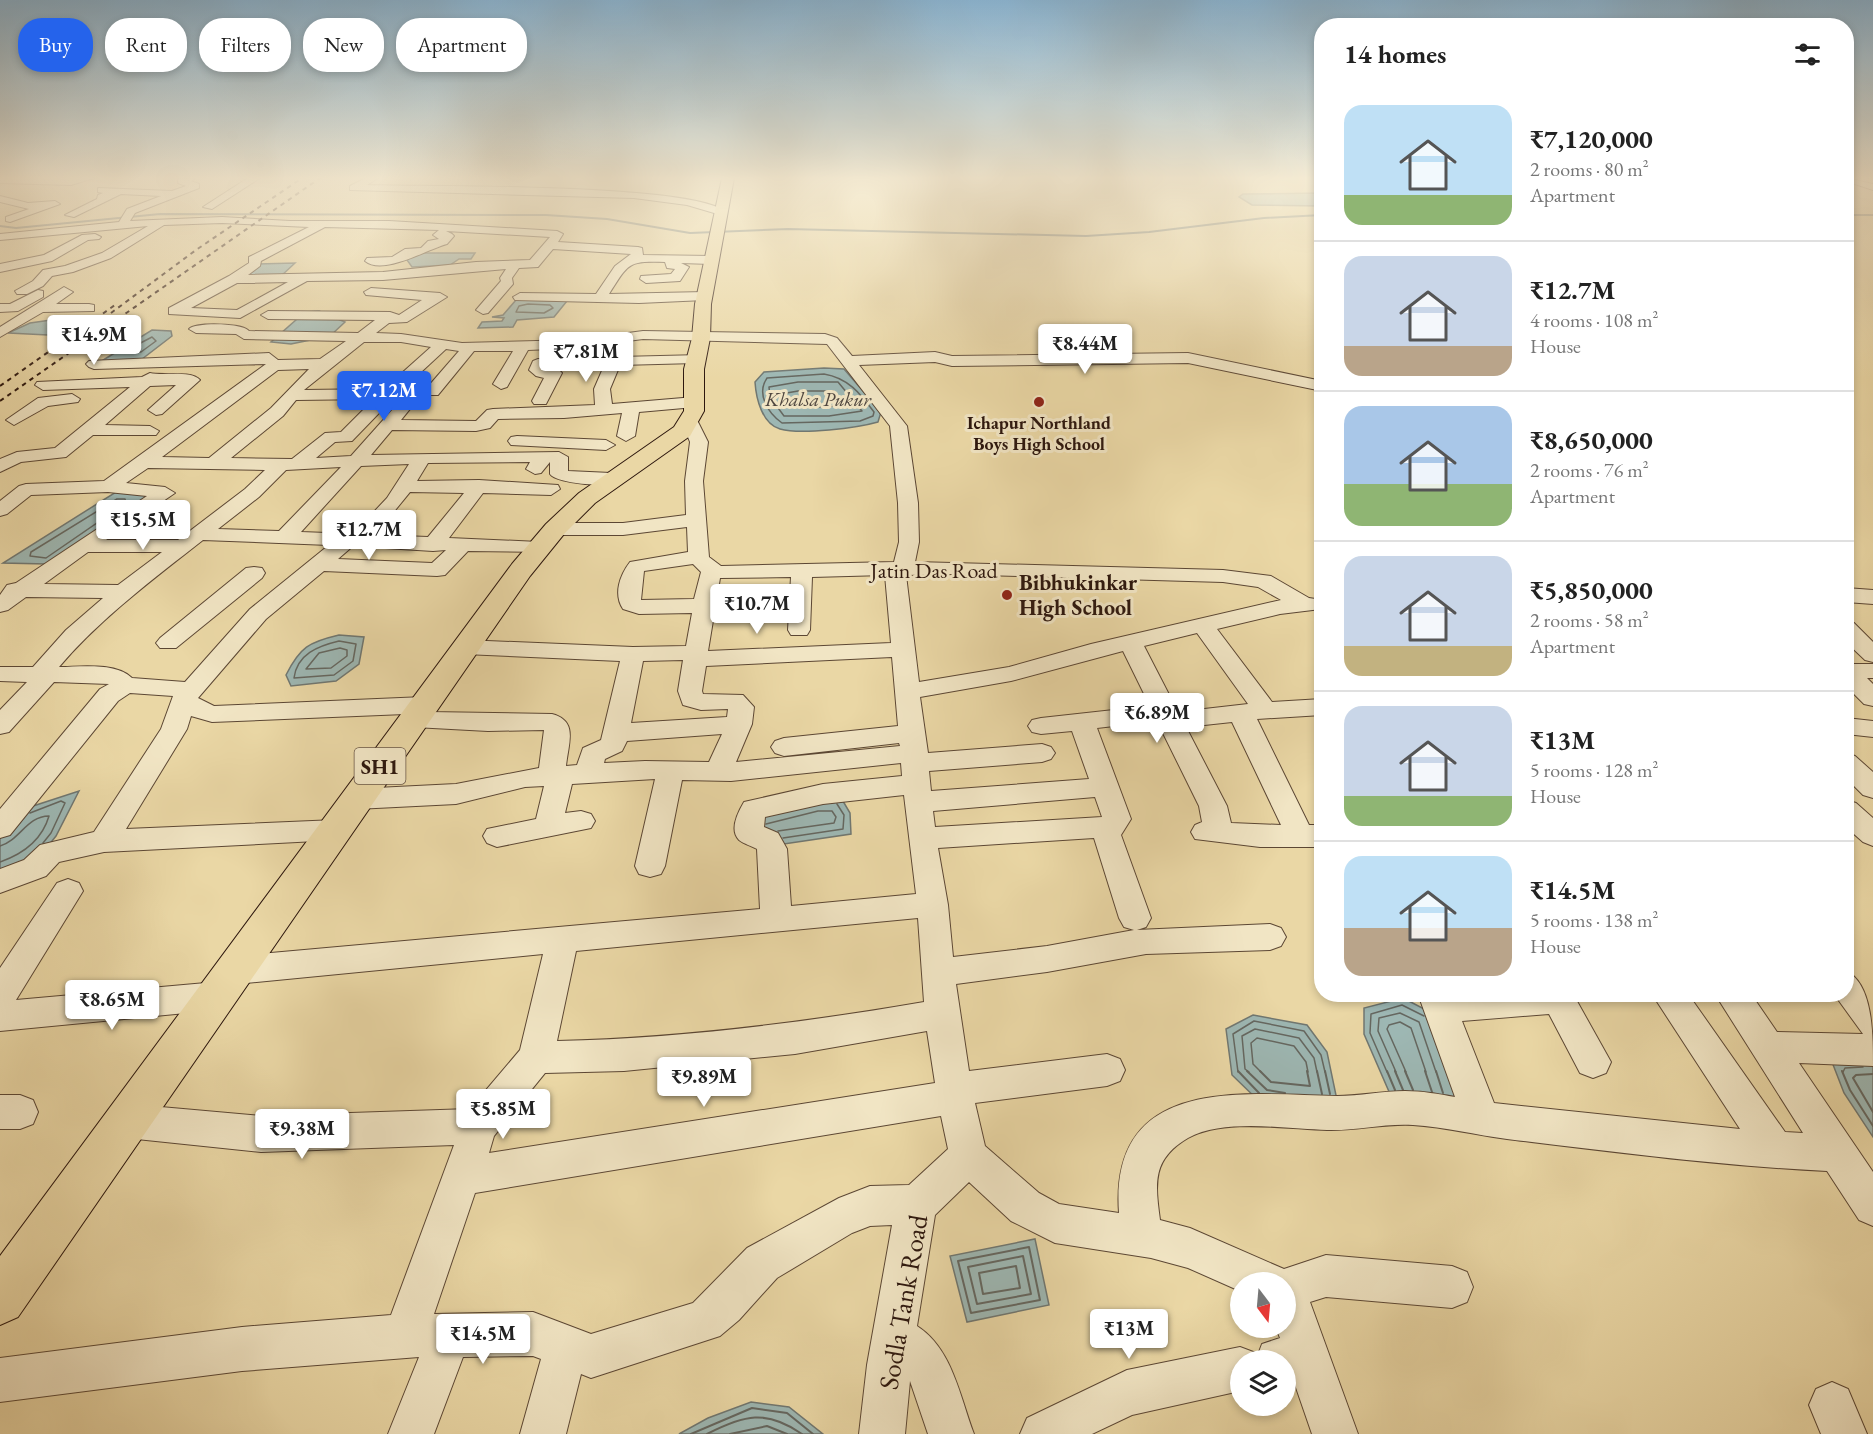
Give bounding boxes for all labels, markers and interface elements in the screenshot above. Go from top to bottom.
chip: Buy [18,18,93,72]
chip: Rent [105,18,187,72]
chip: Filters [199,18,291,72]
chip: New [303,18,384,72]
chip: Apartment [396,18,527,72]
text: 14 homes [1344,37,1446,71]
icon: filters [1791,38,1824,71]
text: ₹7,120,000 [1530,122,1653,156]
icon: home [1392,129,1464,201]
text: 2 rooms · 80 m² [1530,156,1649,182]
text: Apartment [1530,182,1615,208]
text: ₹12.7M [1530,273,1615,307]
icon: home [1392,280,1464,352]
text: 4 rooms · 108 m² [1530,307,1658,333]
pin: ₹14.9M [45,315,143,366]
text: ₹14.9M [61,321,127,347]
pin: ₹8.44M [1036,324,1134,375]
text: ₹8.44M [1052,330,1118,356]
pin: ₹7.81M [537,332,635,383]
text: House [1530,333,1581,359]
text: ₹7.81M [553,338,619,364]
pin: ₹7.12M [335,371,433,422]
text: ₹7.12M [351,377,417,403]
water label: Khalsa Pukur [764,386,872,412]
marker: Ichapur Northland Boys High School [1032,395,1046,409]
place label: Ichapur Northland Boys High School [967,411,1111,455]
text: ₹8,650,000 [1530,423,1653,457]
icon: home [1392,430,1464,502]
text: 2 rooms · 76 m² [1530,457,1649,483]
text: Apartment [1530,483,1615,509]
pin: ₹15.5M [94,500,192,551]
text: ₹15.5M [110,506,176,532]
pin: ₹12.7M [320,510,418,561]
text: ₹12.7M [336,516,402,542]
street label: Jatin Das Road [868,556,999,585]
place label: Bibhukinkar High School [1019,568,1138,622]
text: ₹5,850,000 [1530,573,1653,607]
icon: home [1392,580,1464,652]
pin: ₹10.7M [708,584,806,635]
marker: Bibhukinkar High School [1000,588,1014,602]
text: ₹10.7M [724,590,790,616]
text: 2 rooms · 58 m² [1530,607,1649,633]
text: Apartment [1530,633,1615,659]
pin: ₹6.89M [1108,693,1206,744]
text: ₹6.89M [1124,699,1190,725]
text: ₹13M [1530,723,1595,757]
icon: home [1392,730,1464,802]
road number: SH1 [354,748,406,784]
text: 5 rooms · 128 m² [1530,757,1658,783]
text: House [1530,783,1581,809]
text: ₹14.5M [1530,873,1615,907]
icon: home [1392,880,1464,952]
text: 5 rooms · 138 m² [1530,907,1658,933]
text: House [1530,933,1581,959]
pin: ₹8.65M [63,980,161,1031]
text: ₹8.65M [79,986,145,1012]
pin: ₹9.89M [655,1057,753,1108]
text: ₹9.89M [671,1063,737,1089]
pin: ₹5.85M [454,1089,552,1140]
text: ₹5.85M [470,1095,536,1121]
pin: ₹9.38M [253,1109,351,1160]
text: ₹9.38M [269,1115,335,1141]
street label: Sodla Tank Road [870,1211,936,1392]
north arrow [1230,1272,1296,1338]
map controls [1230,1272,1296,1416]
pin: ₹13M [1093,1309,1165,1360]
pin: ₹14.5M [434,1314,532,1365]
text: ₹13M [1104,1315,1154,1341]
text: ₹14.5M [450,1320,516,1346]
button: layers [1230,1350,1296,1416]

